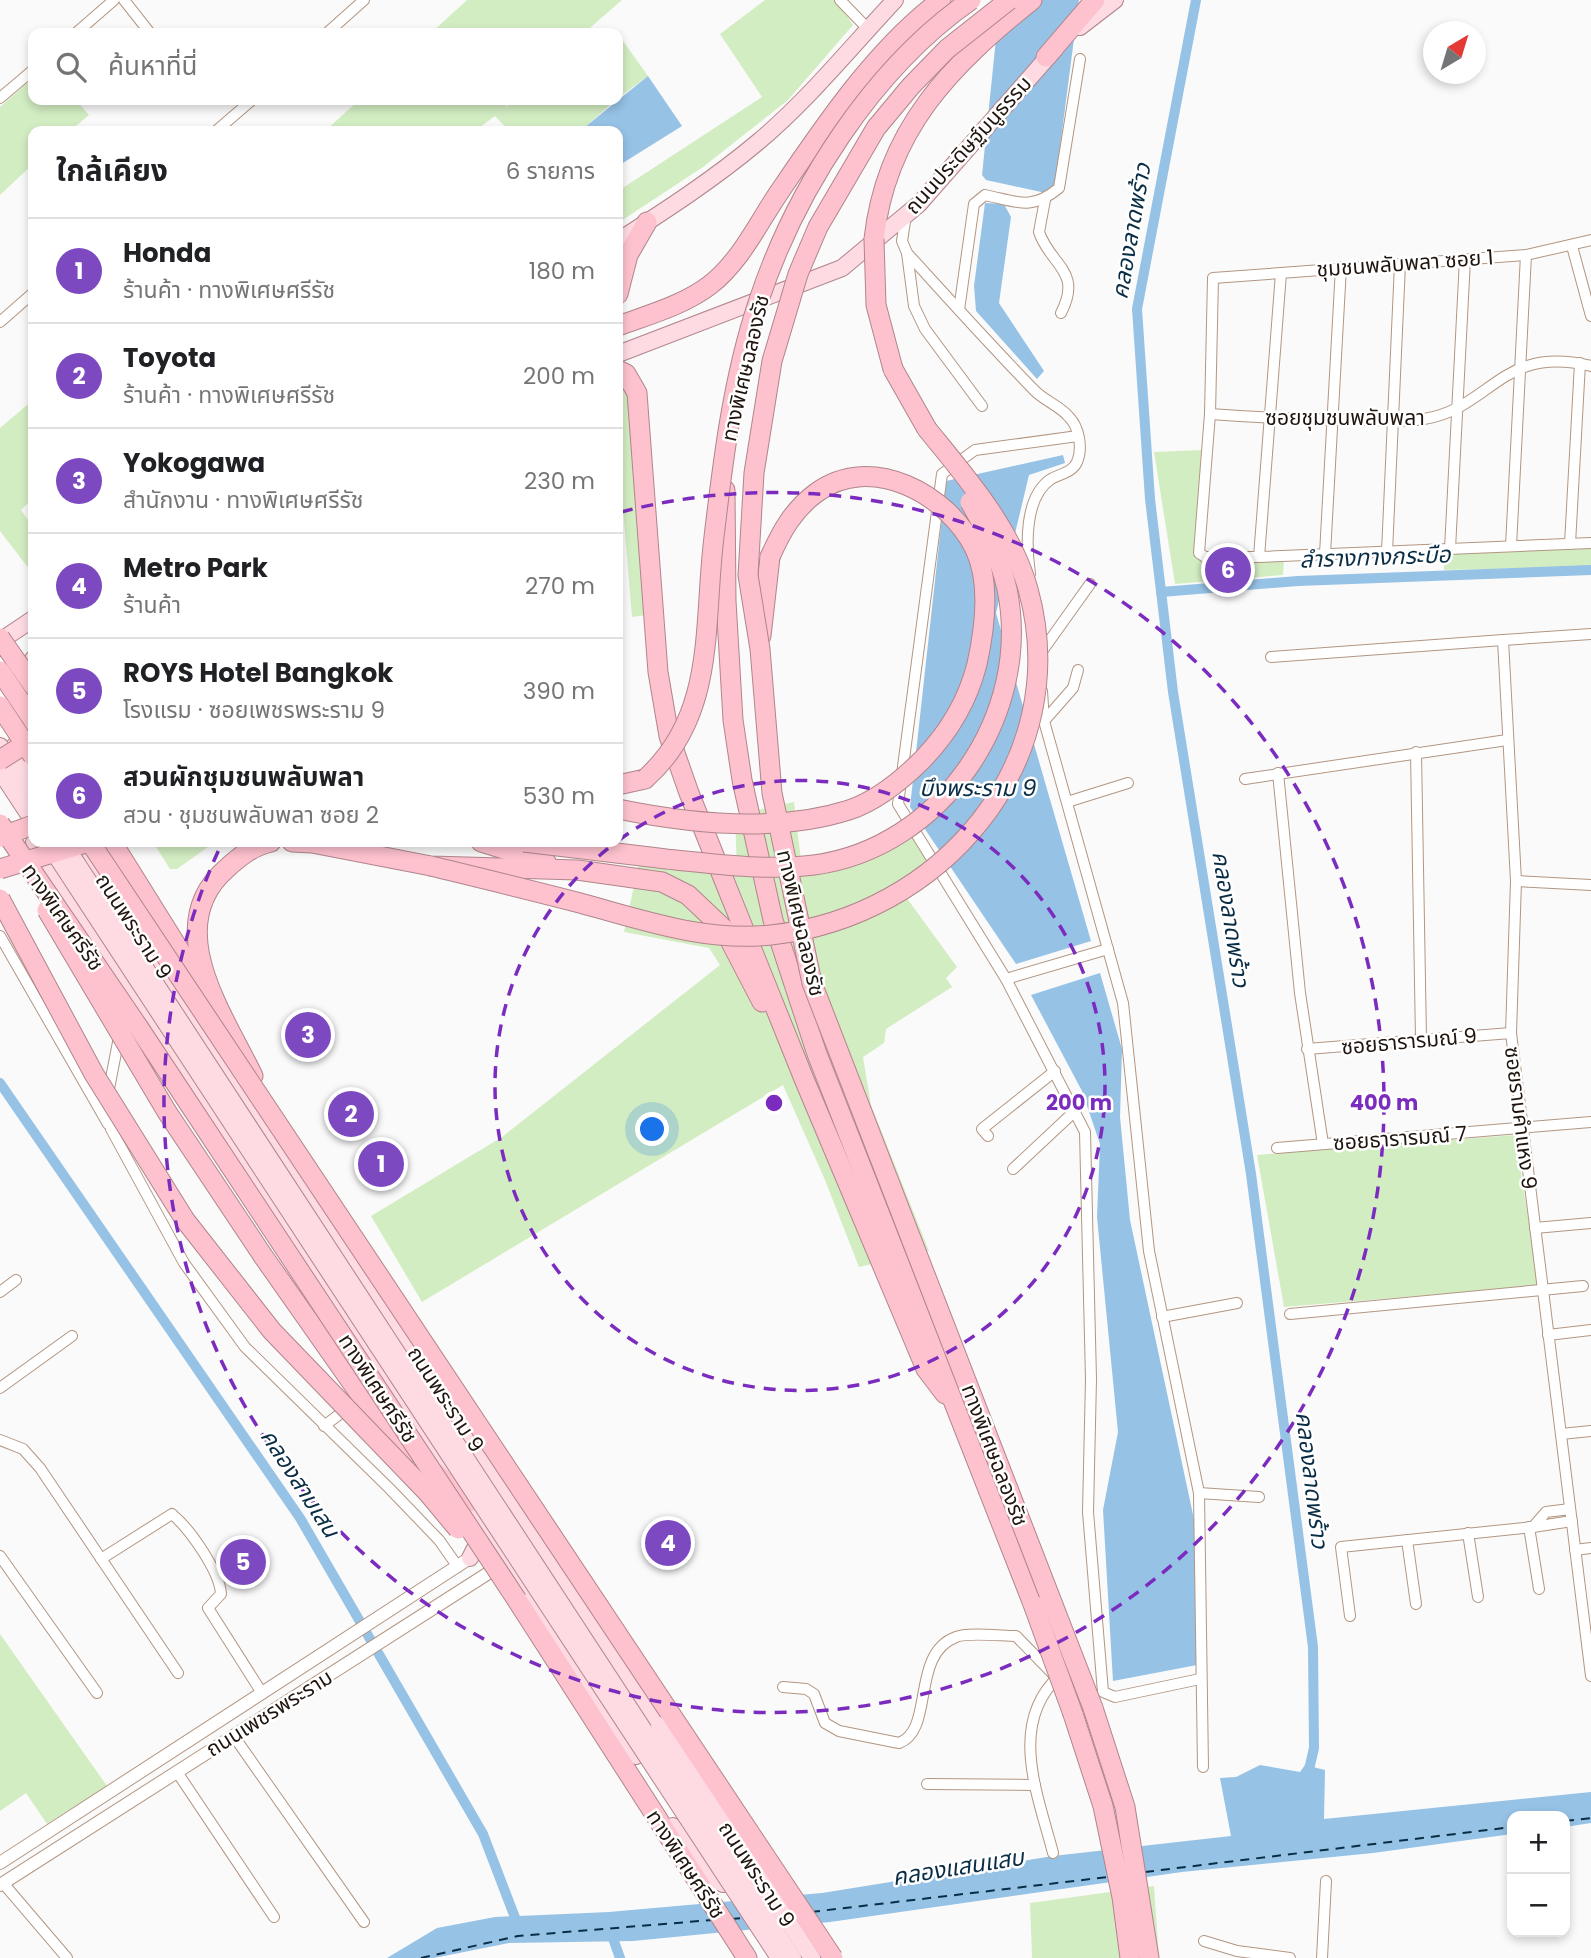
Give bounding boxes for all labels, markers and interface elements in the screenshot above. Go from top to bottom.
north arrow [1423,21,1486,84]
search box [28,28,623,105]
icon: search [52,48,90,86]
text: ค้นหาที่นี่ [108,48,198,84]
street label: ถนนประดิษฐ์มนูธรรม [898,70,1038,220]
text: ใกล้เคียง [56,149,168,192]
text: 6 รายการ [506,155,595,187]
water label: คลองลาดพร้าว [1103,160,1159,301]
text: Honda [123,235,211,271]
street label: ชุมชนพลับพลา ซอย 1 [1316,242,1494,284]
text: 1 [75,255,83,287]
text: 180 m [529,255,595,287]
text: ร้านค้า · ทางพิเศษศรีรัช [123,274,335,306]
street label: ทางพิเศษฉลองรัช [714,292,776,444]
text: Toyota [123,340,216,376]
text: 2 [72,360,86,392]
text: 200 m [523,360,595,392]
text: ร้านค้า · ทางพิเศษศรีรัช [123,379,335,411]
street label: ซอยชุมชนพลับพลา [1265,403,1425,432]
text: Yokogawa [123,445,265,481]
text: 3 [72,465,86,497]
text: 230 m [524,465,595,497]
text: สำนักงาน · ทางพิเศษศรีรัช [123,484,363,516]
water label: ลำรางทางกระบือ [1299,538,1452,576]
pin: 6 [1205,544,1251,596]
text: Metro Park [123,550,268,586]
text: 4 [71,570,87,602]
text: 270 m [525,570,595,602]
text: ร้านค้า [123,589,181,621]
text: ROYS Hotel Bangkok [123,655,393,691]
text: 5 [72,675,86,707]
text: 390 m [523,675,595,707]
text: โรงแรม · ซอยเพชรพระราม 9 [123,694,385,726]
text: สวนผักชุมชนพลับพลา [123,759,364,795]
water label: บึงพระราม 9 [919,772,1037,804]
text: 6 [72,780,86,812]
text: 530 m [523,780,595,812]
text: สวน · ชุมชนพลับพลา ซอย 2 [123,799,379,831]
street label: ทางพิเศษฉลองรัช [770,847,832,999]
water label: คลองลาดพร้าว [1204,849,1258,990]
street label: ทางพิเศษศรีรัช [15,857,111,977]
street label: ถนนพระราม 9 [89,867,179,985]
pin: 3 [285,1009,331,1061]
street label: ซอยธารารมณ์ 9 [1340,1021,1478,1061]
street label: ซอยรามคำแหง 9 [1498,1045,1544,1191]
pin: 2 [328,1088,374,1140]
text: 200 m [1046,1088,1112,1117]
text: 400 m [1350,1088,1418,1117]
centre of rings [762,1091,786,1115]
your location [635,1112,669,1146]
street label: ซอยธารารมณ์ 7 [1332,1119,1468,1157]
pin: 1 [358,1138,404,1190]
street label: ทางพิเศษศรีรัช [332,1328,424,1448]
street label: ถนนพระราม 9 [401,1340,491,1458]
street label: ทางพิเศษฉลองรัช [955,1380,1035,1530]
water label: คลองลาดพร้าว [1288,1410,1336,1551]
water label: คลองสามเสน [253,1423,348,1545]
pin: 4 [645,1517,691,1569]
pin: 5 [220,1536,266,1588]
street label: ถนนเพชรพระราม [200,1662,338,1764]
street label: ทางพิเศษศรีรัช [640,1804,732,1924]
map controls [1507,1811,1570,1937]
button: + [1507,1811,1570,1874]
street label: ถนนพระราม 9 [712,1815,802,1933]
water label: คลองแสนแสบ [890,1840,1028,1893]
button: − [1507,1874,1570,1937]

